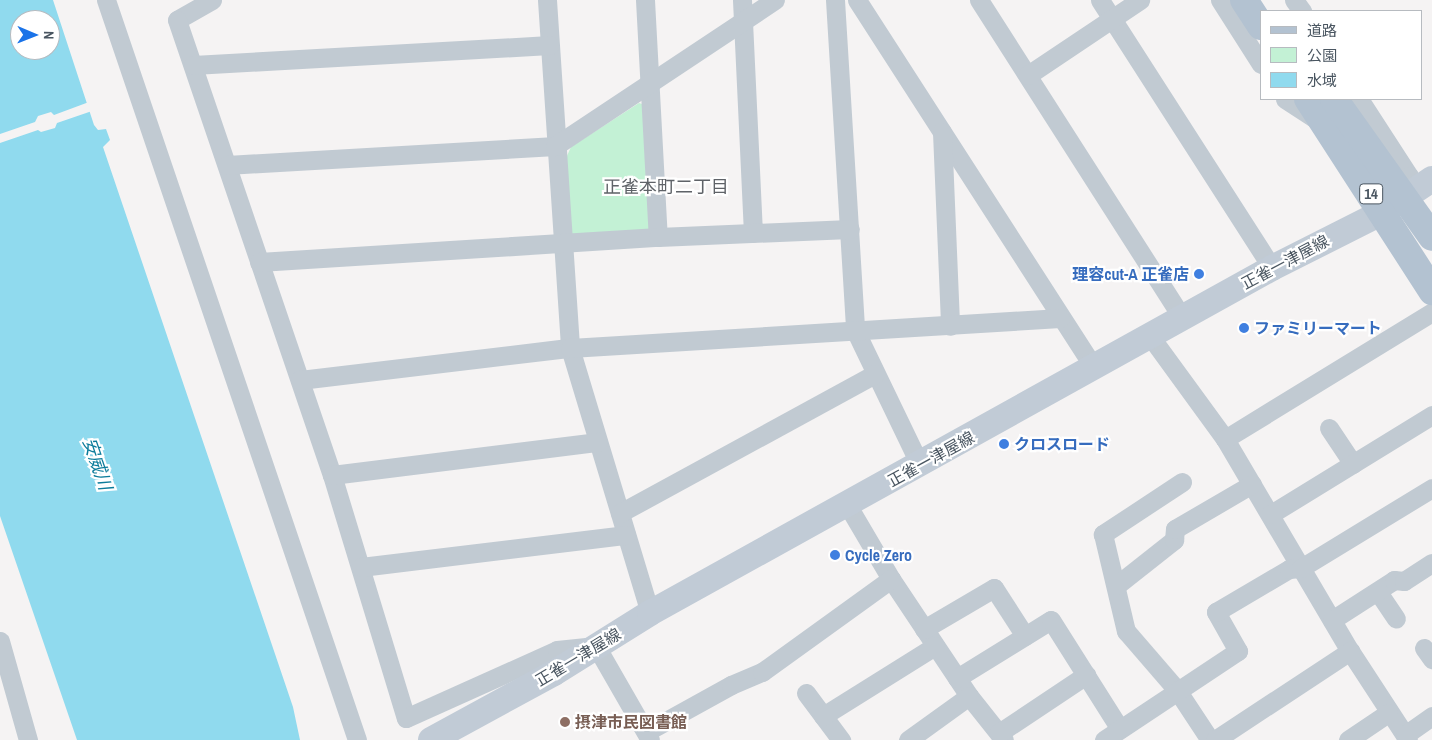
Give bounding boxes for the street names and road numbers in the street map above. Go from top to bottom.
road number: 14 [1358,182,1384,206]
street label: 正雀一津屋線 [1238,231,1332,293]
street label: 正雀一津屋線 [884,427,978,491]
street label: 正雀一津屋線 [532,624,624,690]

